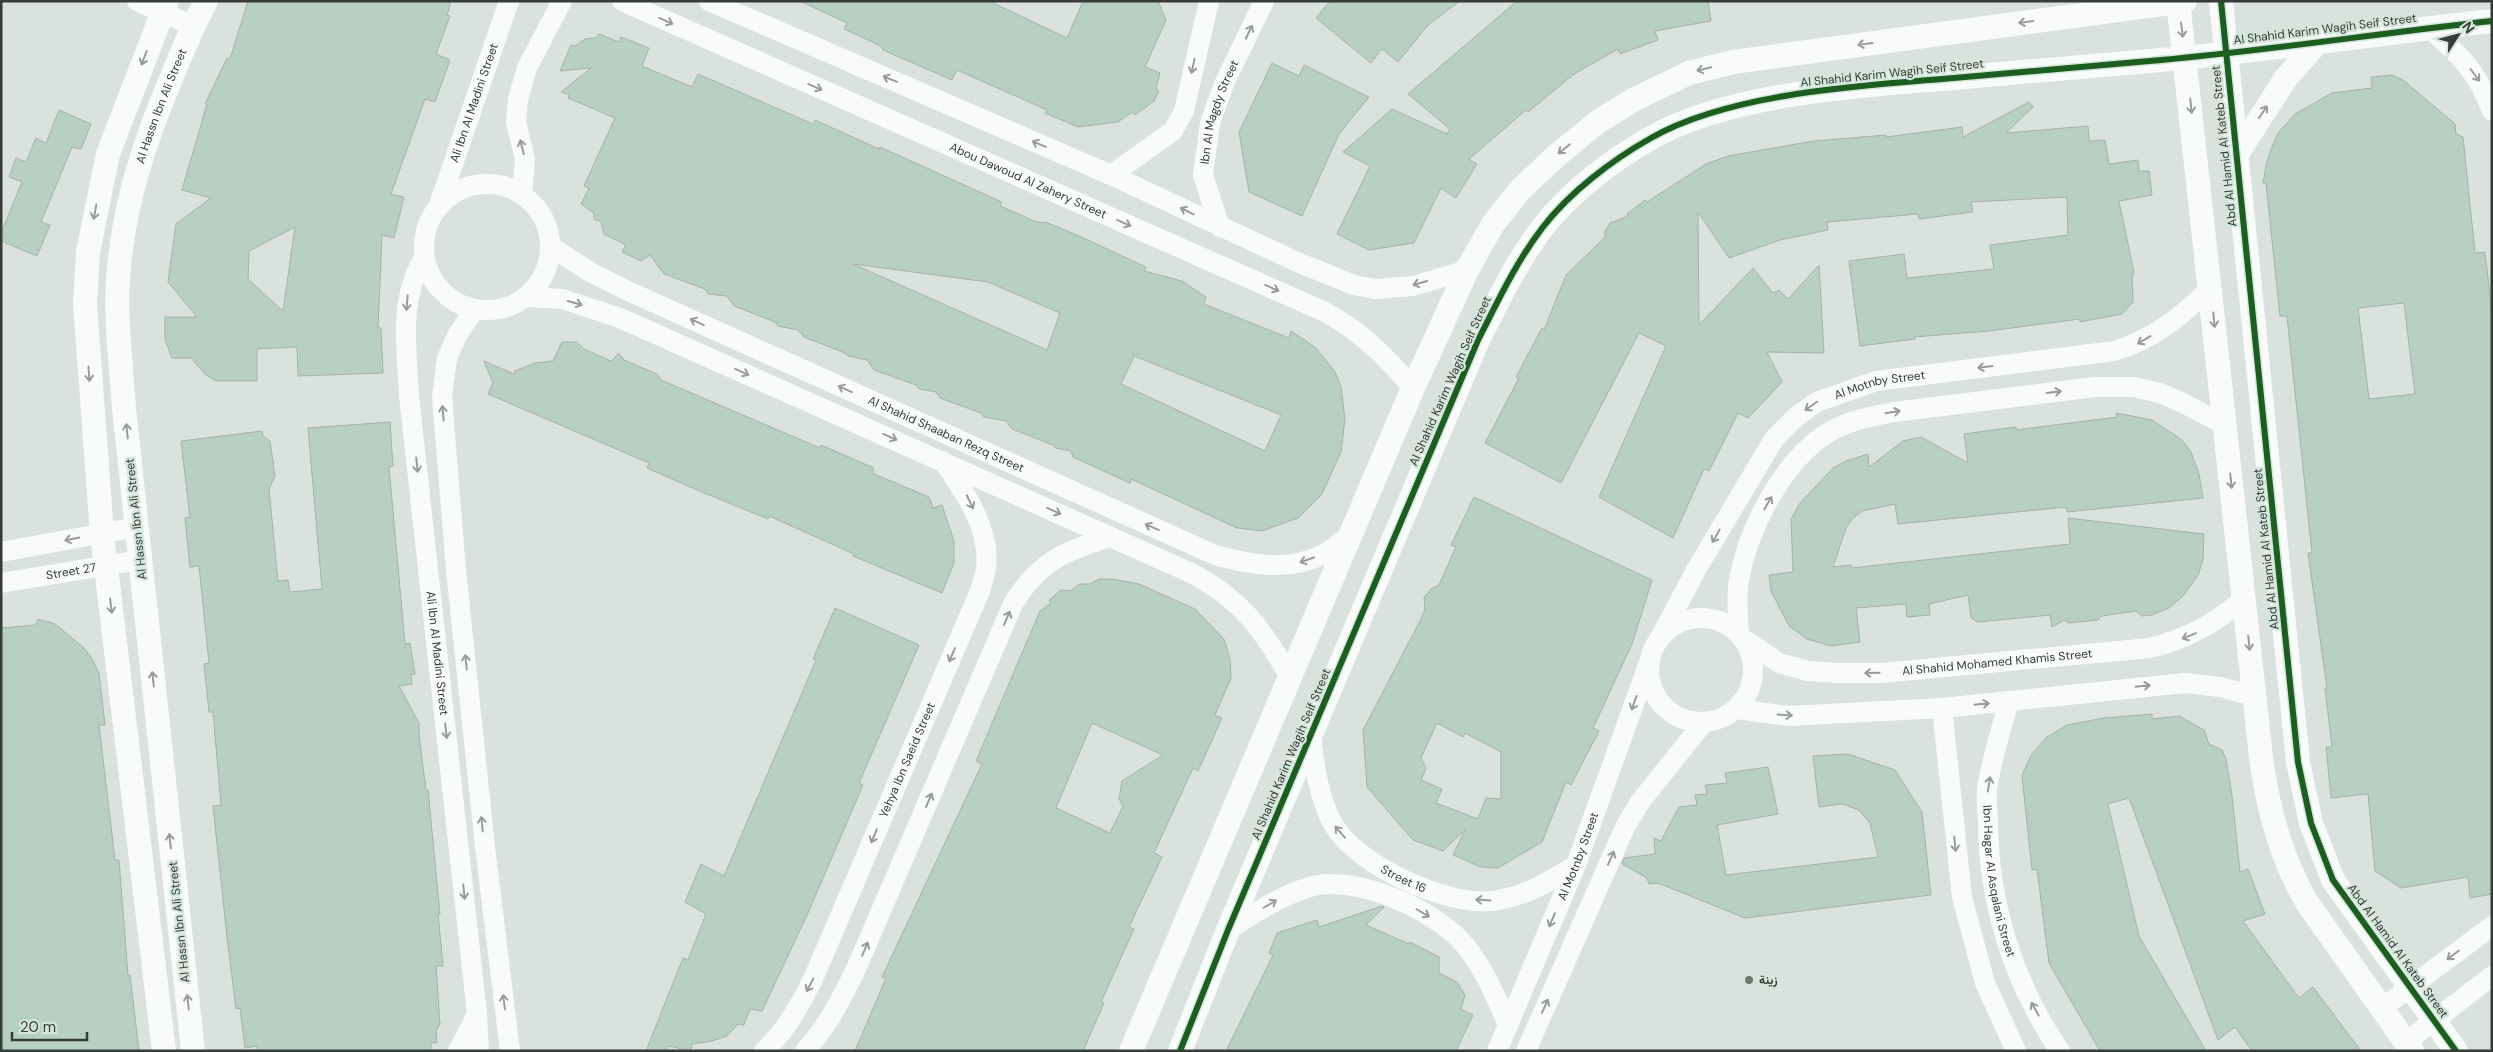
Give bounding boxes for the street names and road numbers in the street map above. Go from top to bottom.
street label: Al Shahid Karim Wagih Seif Street [2233,10,2418,48]
street label: Ali Ibn Al Madini Street [446,41,502,165]
street label: Al Hassn Ibn Ali Street [132,46,191,166]
street label: Al Shahid Karim Wagih Seif Street [1799,55,1985,91]
street label: Ibn Al Magdy Street [1197,57,1243,165]
street label: Abd Al Hamid Al Kateb Street [2208,64,2240,227]
street label: Abou Dawoud Al Zahery Street [947,139,1109,222]
street label: Al Shahid Karim Wagih Seif Street [1405,293,1495,468]
street label: Al Motnby Street [1832,367,1926,403]
street label: Al Shahid Shaaban Rezq Street [865,392,1027,476]
street label: Al Hassn Ibn Ali Street [122,457,150,580]
street label: Abd Al Hamid Al Kateb Street [2250,467,2282,630]
street label: Street 27 [45,559,97,583]
street label: Ali Ibn Al Madini Street [423,590,452,717]
street label: Al Shahid Mohamed Khamis Street [1901,645,2093,679]
street label: Al Shahid Karim Wagih Seif Street [1248,666,1334,842]
street label: Yehya Ibn Saeid Street [875,700,939,820]
street label: Ibn Hagar Al Asqalani Street [1979,805,2019,960]
street label: Al Motnby Street [1554,810,1602,903]
street label: Al Hassn Ibn Ali Street [165,860,193,983]
street label: Street 16 [1378,861,1429,896]
street label: Abd Al Hamid Al Kateb Street [2344,881,2452,1021]

